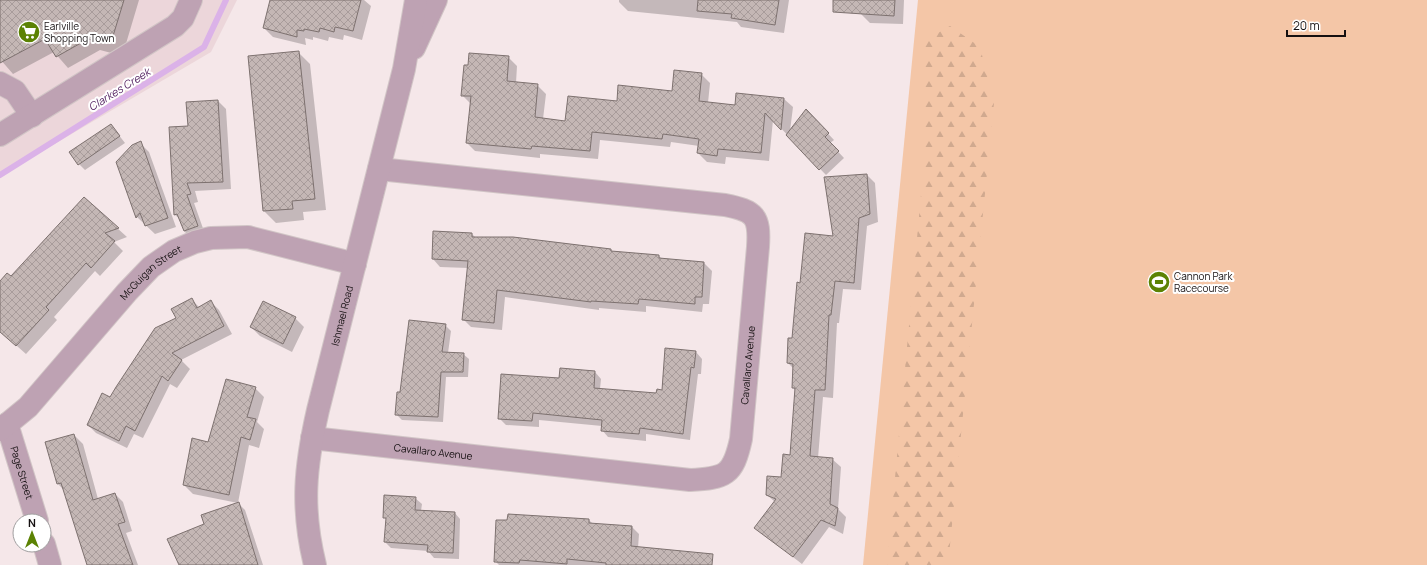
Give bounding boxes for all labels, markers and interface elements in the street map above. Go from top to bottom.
scale bar [1287,12,1345,38]
text: 20 m [1293,17,1320,34]
supermarket icon: Earlville Shopping Town [16,19,42,45]
place label: Earlville Shopping Town [44,19,115,45]
water label: Clarkes Creek [85,63,154,114]
street label: McGuigan Street [116,242,184,303]
sports icon: Cannon Park Racecourse [1146,269,1172,295]
place label: Cannon Park Racecourse [1174,269,1233,295]
street label: Ishmael Road [327,284,356,347]
street label: Cavallaro Avenue [737,325,758,405]
street label: Cavallaro Avenue [393,440,473,463]
street label: Page Street [7,445,37,501]
north arrow [12,513,52,553]
text: N [28,515,36,530]

